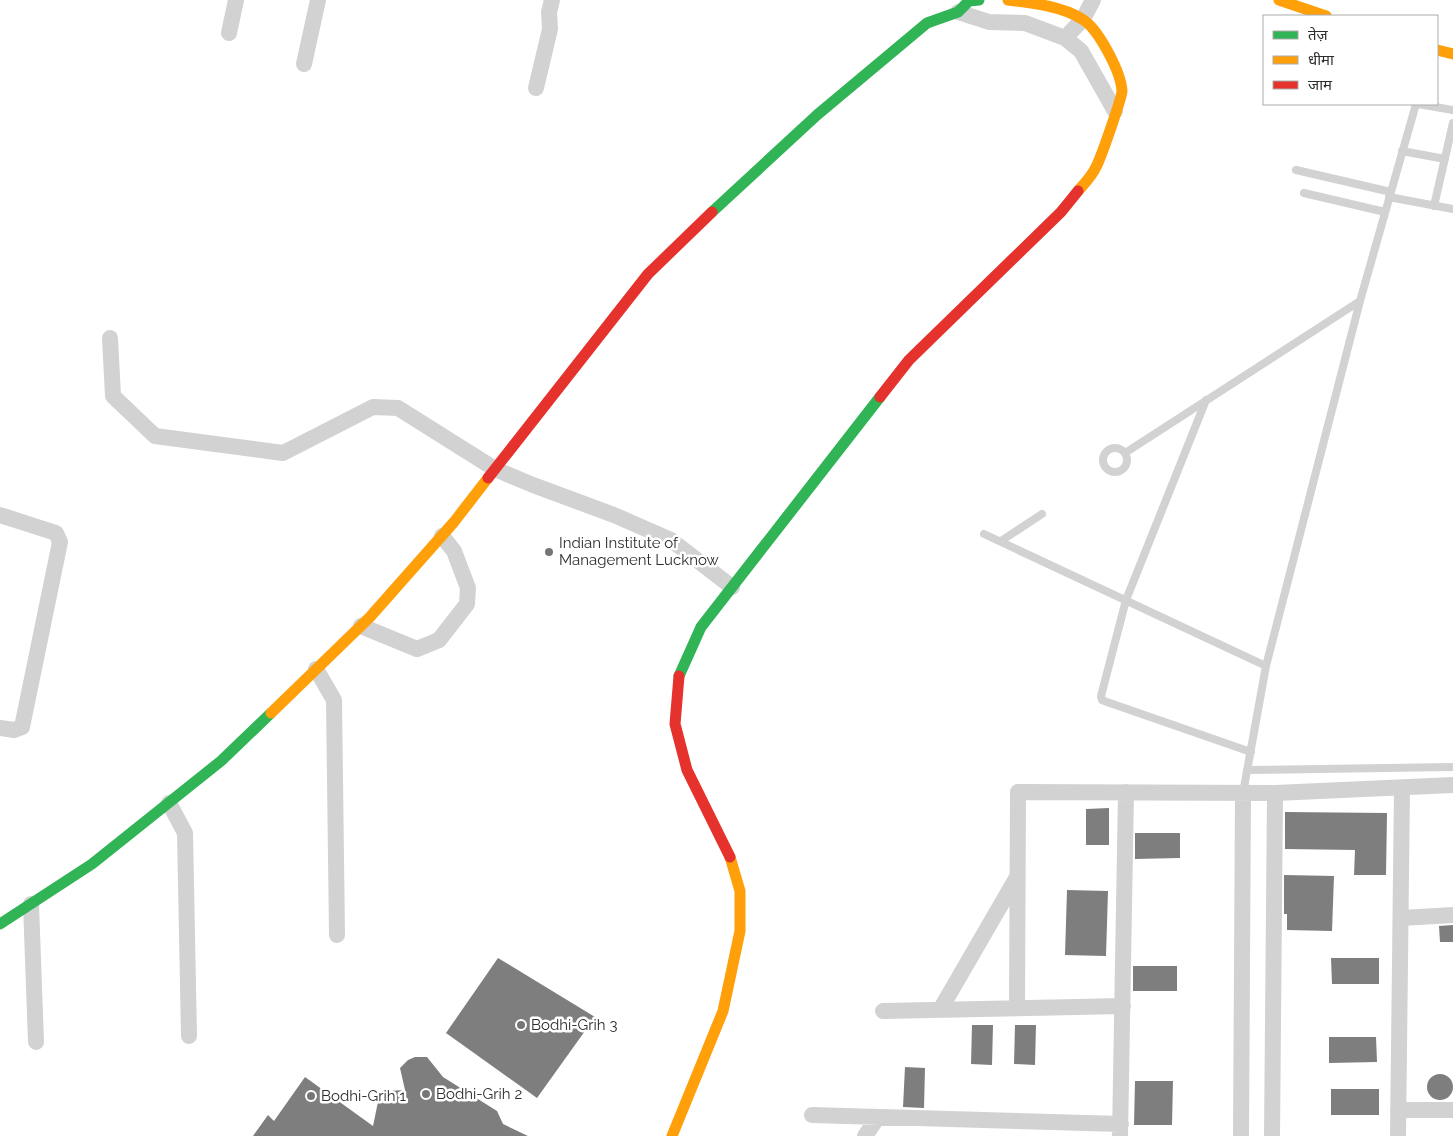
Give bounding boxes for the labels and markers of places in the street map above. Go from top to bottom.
place label: Indian Institute of Management Lucknow [559,534,719,569]
marker: Indian Institute of Management Lucknow [543,546,555,558]
place label: Bodhi-Grih 3 [531,1016,617,1034]
marker: Bodhi-Grih 3 [515,1019,527,1031]
place label: Bodhi-Grih 2 [436,1085,522,1103]
place label: Bodhi-Grih 1 [321,1087,406,1105]
marker: Bodhi-Grih 2 [420,1088,432,1100]
marker: Bodhi-Grih 1 [305,1090,317,1102]

